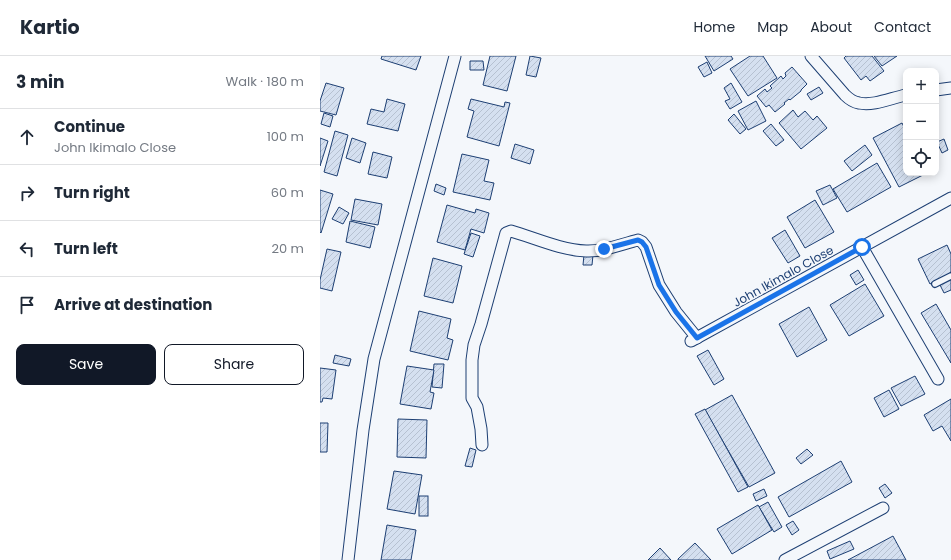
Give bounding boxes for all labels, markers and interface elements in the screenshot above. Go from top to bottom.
text: Kartio [20,14,80,41]
text: Home [693,17,735,37]
text: Map [757,17,788,37]
text: About [810,17,852,37]
text: Contact [874,17,931,37]
map controls [903,68,939,176]
button: + [903,68,939,104]
text: 3 min [16,70,64,94]
text: Walk · 180 m [226,72,304,91]
button: − [903,104,939,140]
text: Continue [54,116,125,137]
icon: ahead [16,126,38,148]
text: 100 m [267,127,304,146]
text: John Ikimalo Close [54,138,176,157]
button: locate [903,140,939,176]
icon: right [16,182,38,204]
text: Turn right [54,182,130,203]
text: 60 m [271,183,304,202]
icon: left [16,238,38,260]
text: Turn left [54,238,118,259]
route start [853,238,871,256]
text: 20 m [271,239,304,258]
route end [595,240,613,258]
street label: John Ikimalo Close [730,241,836,311]
icon: arrive [16,294,38,316]
text: Arrive at destination [54,294,212,315]
button: Save [16,344,156,385]
button: Share [164,344,304,385]

